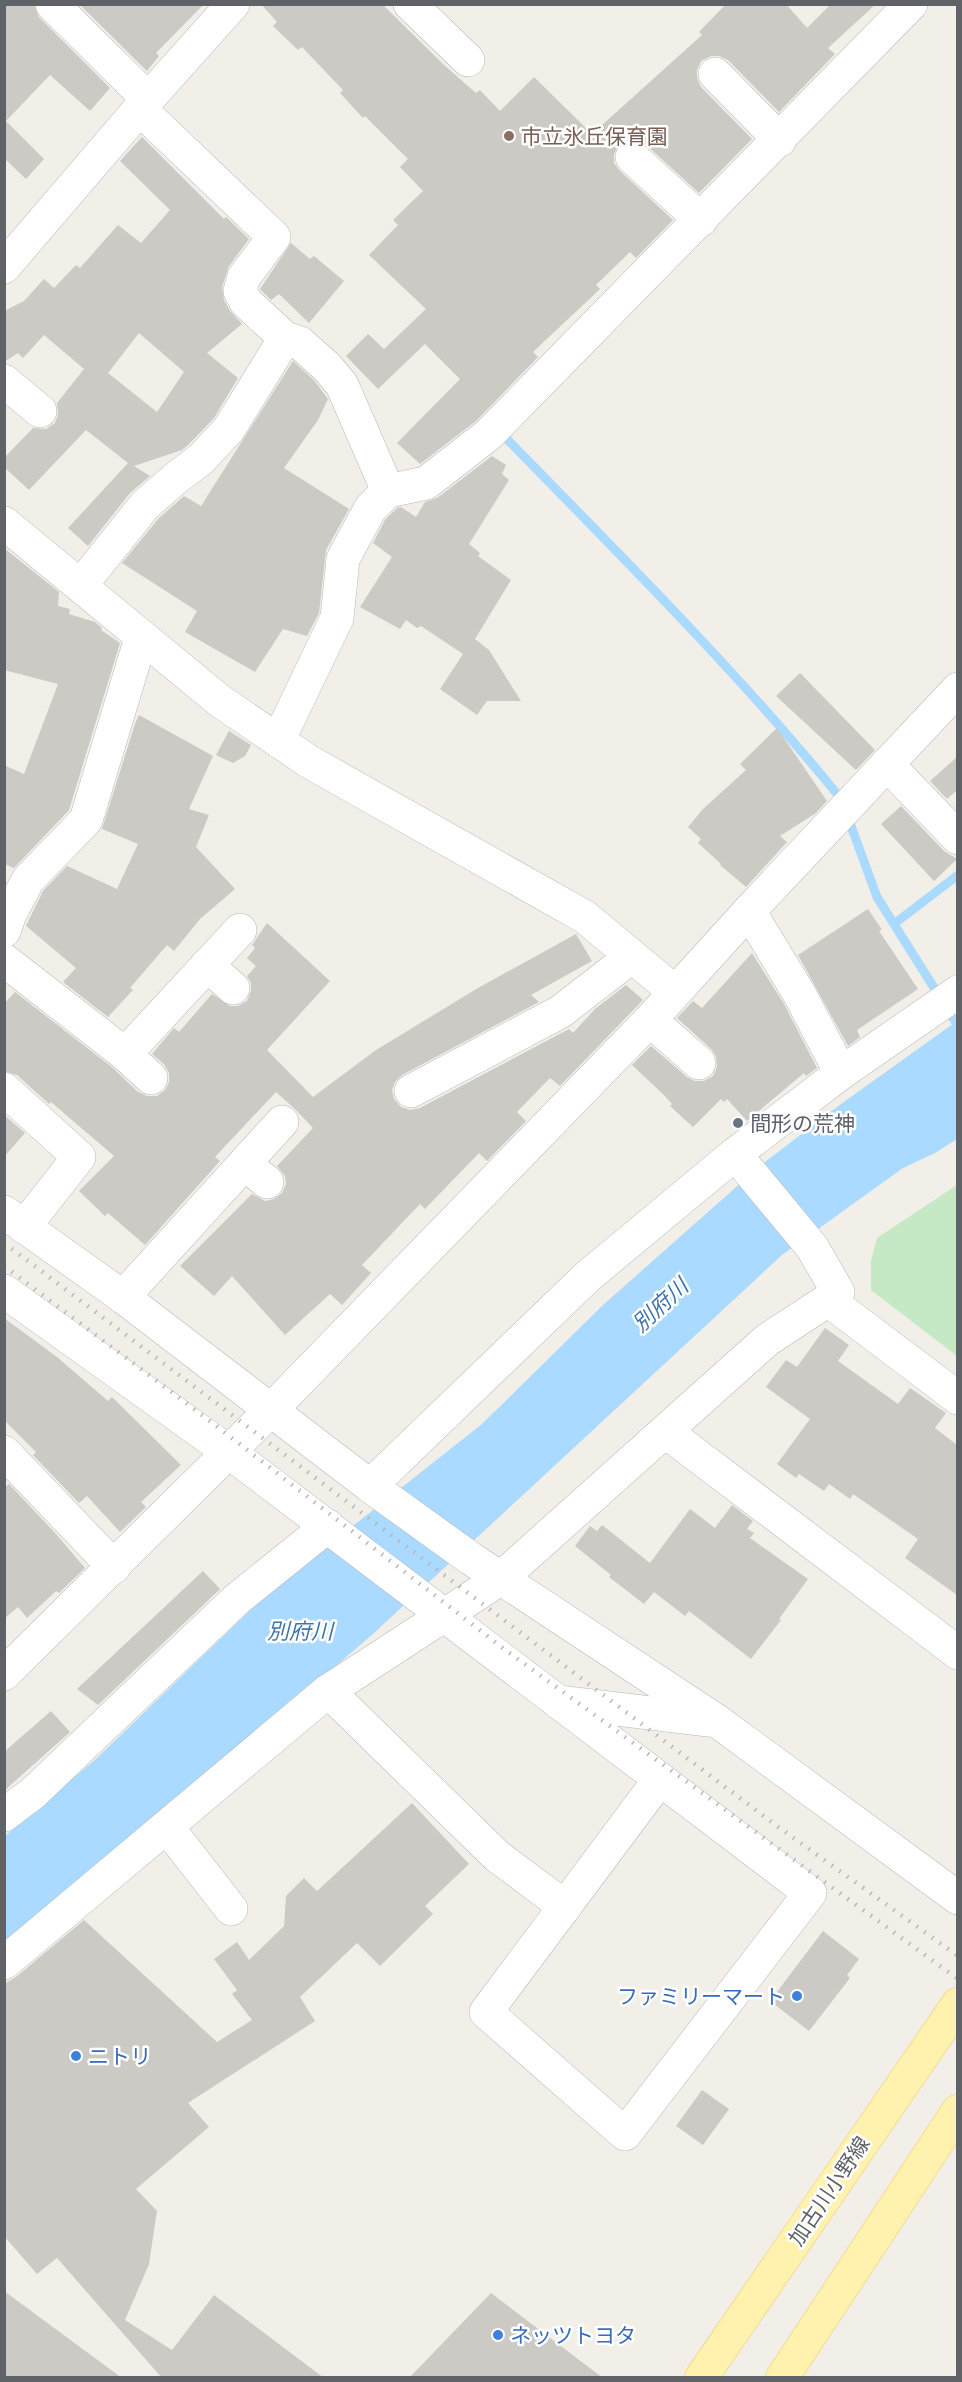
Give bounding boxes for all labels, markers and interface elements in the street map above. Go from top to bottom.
place label: 市立氷丘保育園 [521,123,668,150]
marker: 市立氷丘保育園 [502,129,516,143]
place label: 間形の荒神 [750,1110,855,1137]
marker: 間形の荒神 [731,1116,745,1130]
water label: 別府川 [626,1271,695,1338]
water label: 別府川 [267,1617,335,1645]
place label: ファミリーマート [617,1983,785,2010]
marker: ファミリーマート [790,1989,804,2003]
place label: ニトリ [88,2043,151,2070]
marker: ニトリ [69,2049,83,2063]
street label: 加古川小野線 [783,2131,875,2251]
place label: ネッツトヨタ [510,2322,636,2349]
marker: ネッツトヨタ [491,2328,505,2342]

